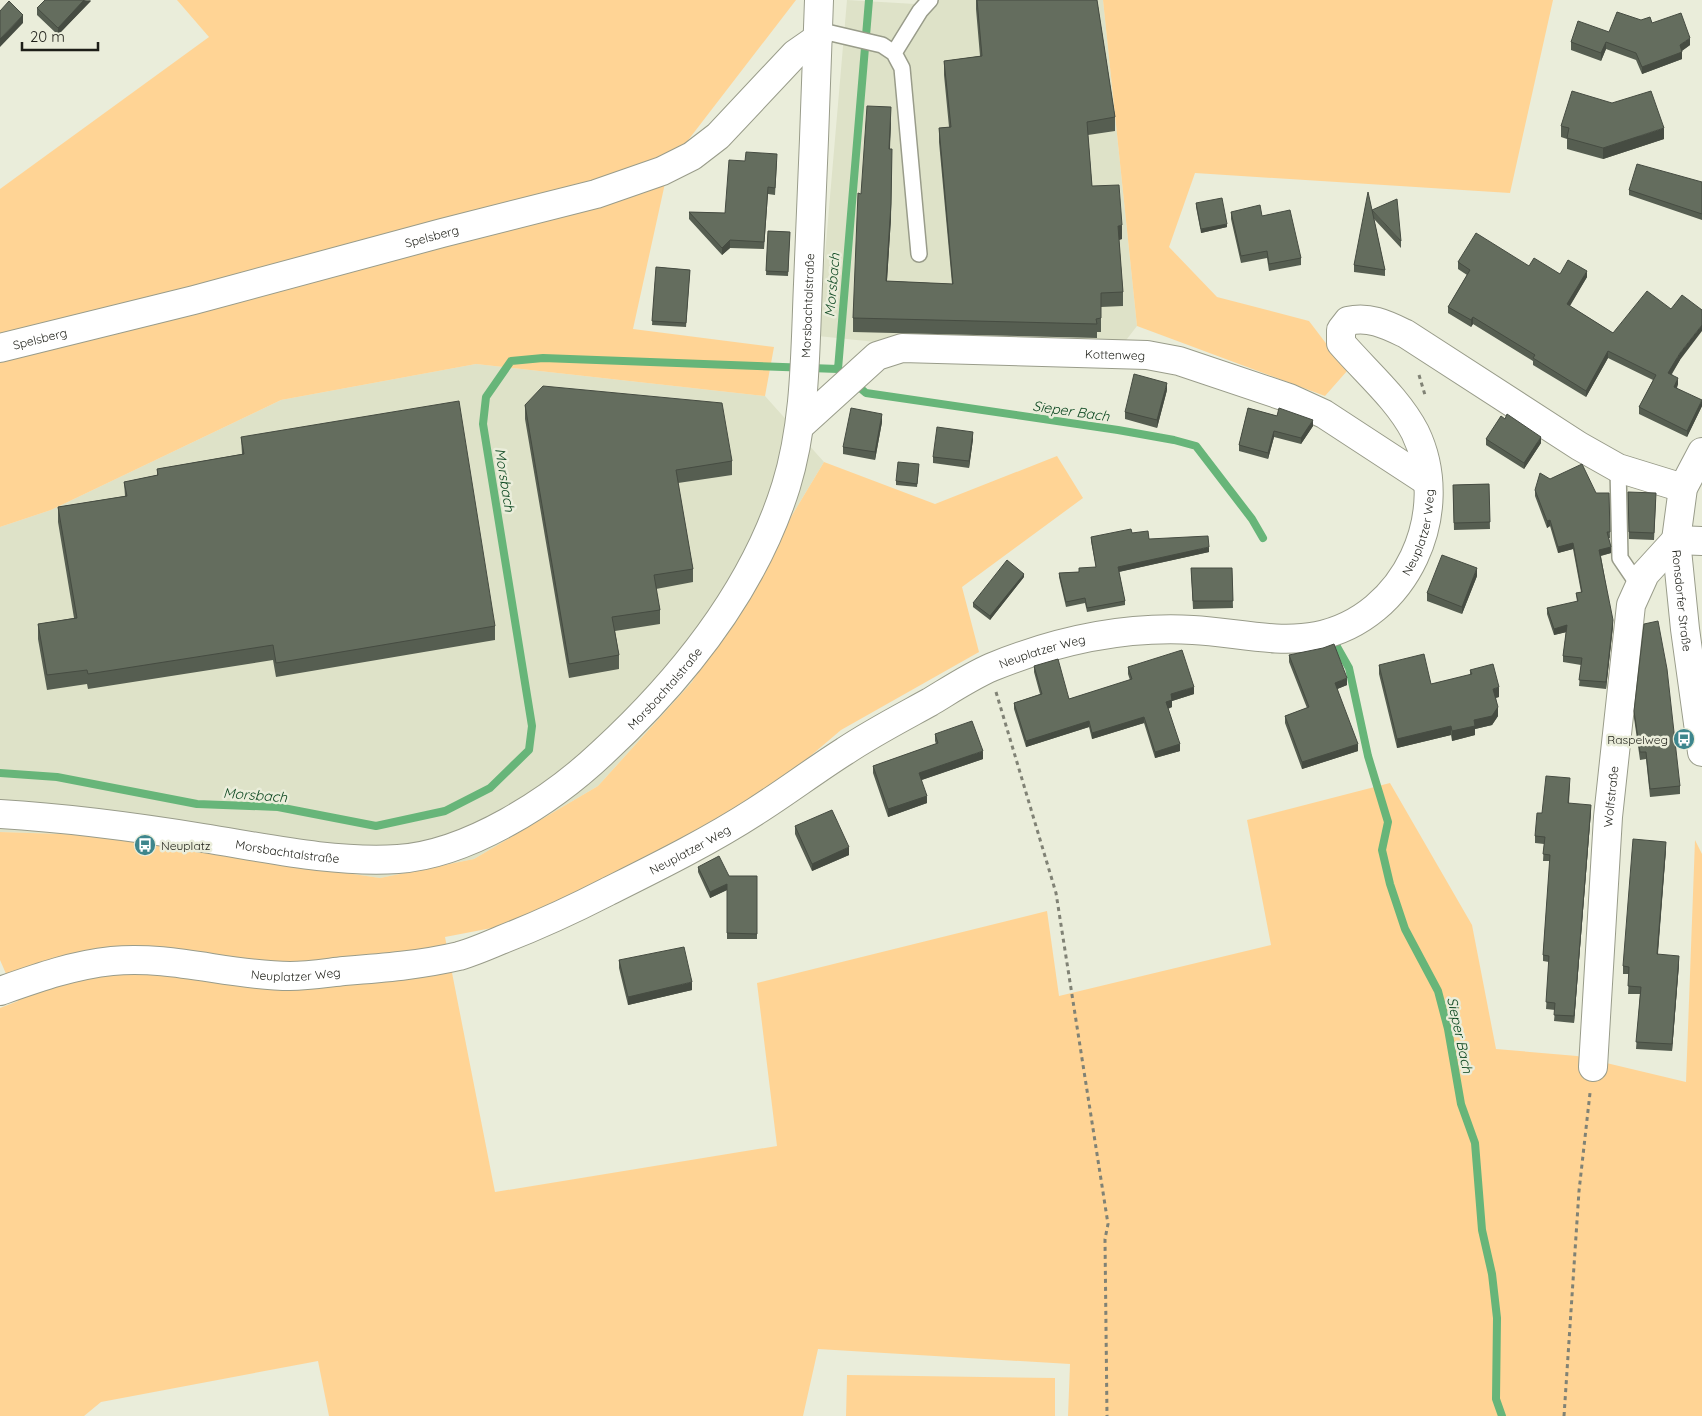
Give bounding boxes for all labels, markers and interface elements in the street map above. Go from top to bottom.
scale bar [22,20,99,52]
text: 20 m [30,27,65,46]
street label: Spelsberg [403,222,460,250]
water label: Morsbach [820,251,844,318]
street label: Morsbachtalstraße [798,253,817,358]
street label: Spelsberg [11,324,68,352]
street label: Kottenweg [1085,346,1145,362]
water label: Sieper Bach [1032,397,1112,425]
water label: Morsbach [491,447,519,514]
street label: Neuplatzer Weg [1398,489,1436,578]
street label: Ronsdorfer Straße [1670,549,1696,652]
street label: Neuplatzer Weg [997,631,1087,671]
street label: Morsbachtalstraße [624,644,705,732]
bus stop icon: Raspelweg [1672,727,1696,751]
place label: Raspelweg [1607,732,1668,747]
street label: Wolfstraße [1600,765,1621,828]
water label: Morsbach [222,784,289,806]
street label: Neuplatzer Weg [647,821,733,877]
bus stop icon: Neuplatz [133,833,157,857]
street label: Morsbachtalstraße [234,836,340,866]
place label: Neuplatz [161,838,211,853]
street label: Neuplatzer Weg [250,964,341,984]
water label: Sieper Bach [1443,995,1477,1076]

